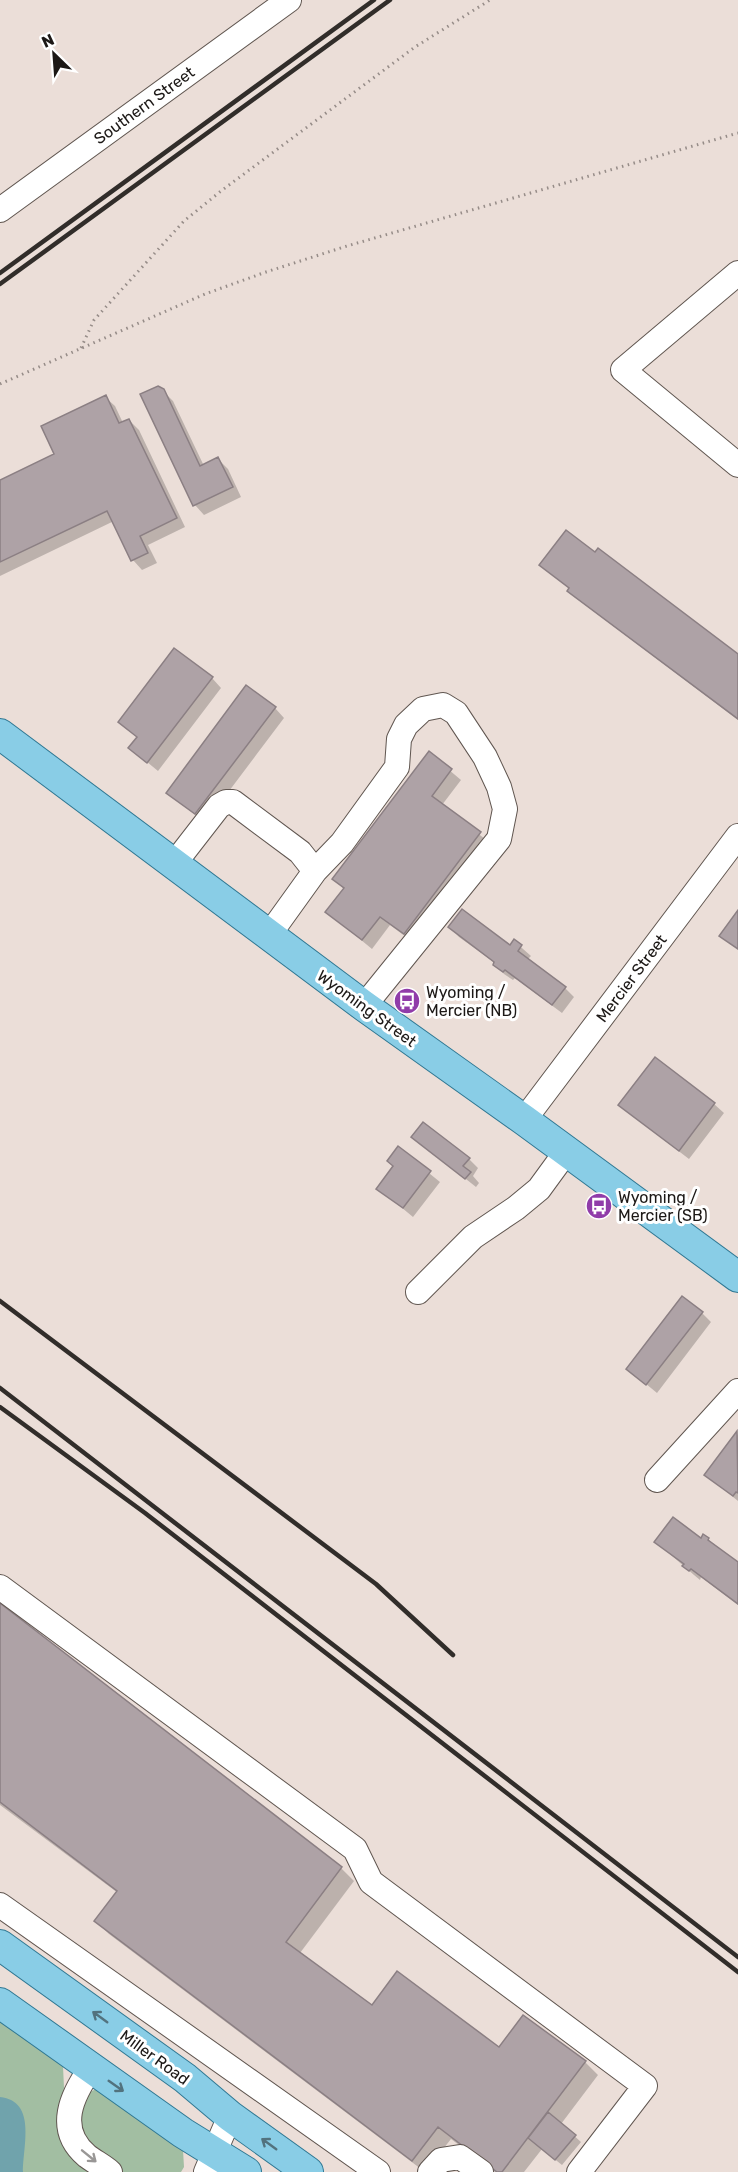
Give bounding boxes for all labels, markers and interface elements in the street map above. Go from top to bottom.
north arrow [24,24,84,84]
text: N [39,30,57,52]
street label: Southern Street [90,63,198,148]
street label: Mercier Street [592,931,671,1026]
street label: Wyoming Street [313,966,420,1051]
place label: Wyoming / Mercier (NB) [426,983,517,1020]
bus stop icon: Wyoming / Mercier (NB) [392,986,422,1016]
place label: Wyoming / Mercier (SB) [618,1188,708,1225]
bus stop icon: Wyoming / Mercier (SB) [584,1191,614,1221]
one-way arrow [92,2011,109,2023]
street label: Miller Road [116,2026,193,2089]
one-way arrow [108,2080,124,2092]
one-way arrow [262,2138,278,2150]
one-way arrow [81,2149,97,2162]

